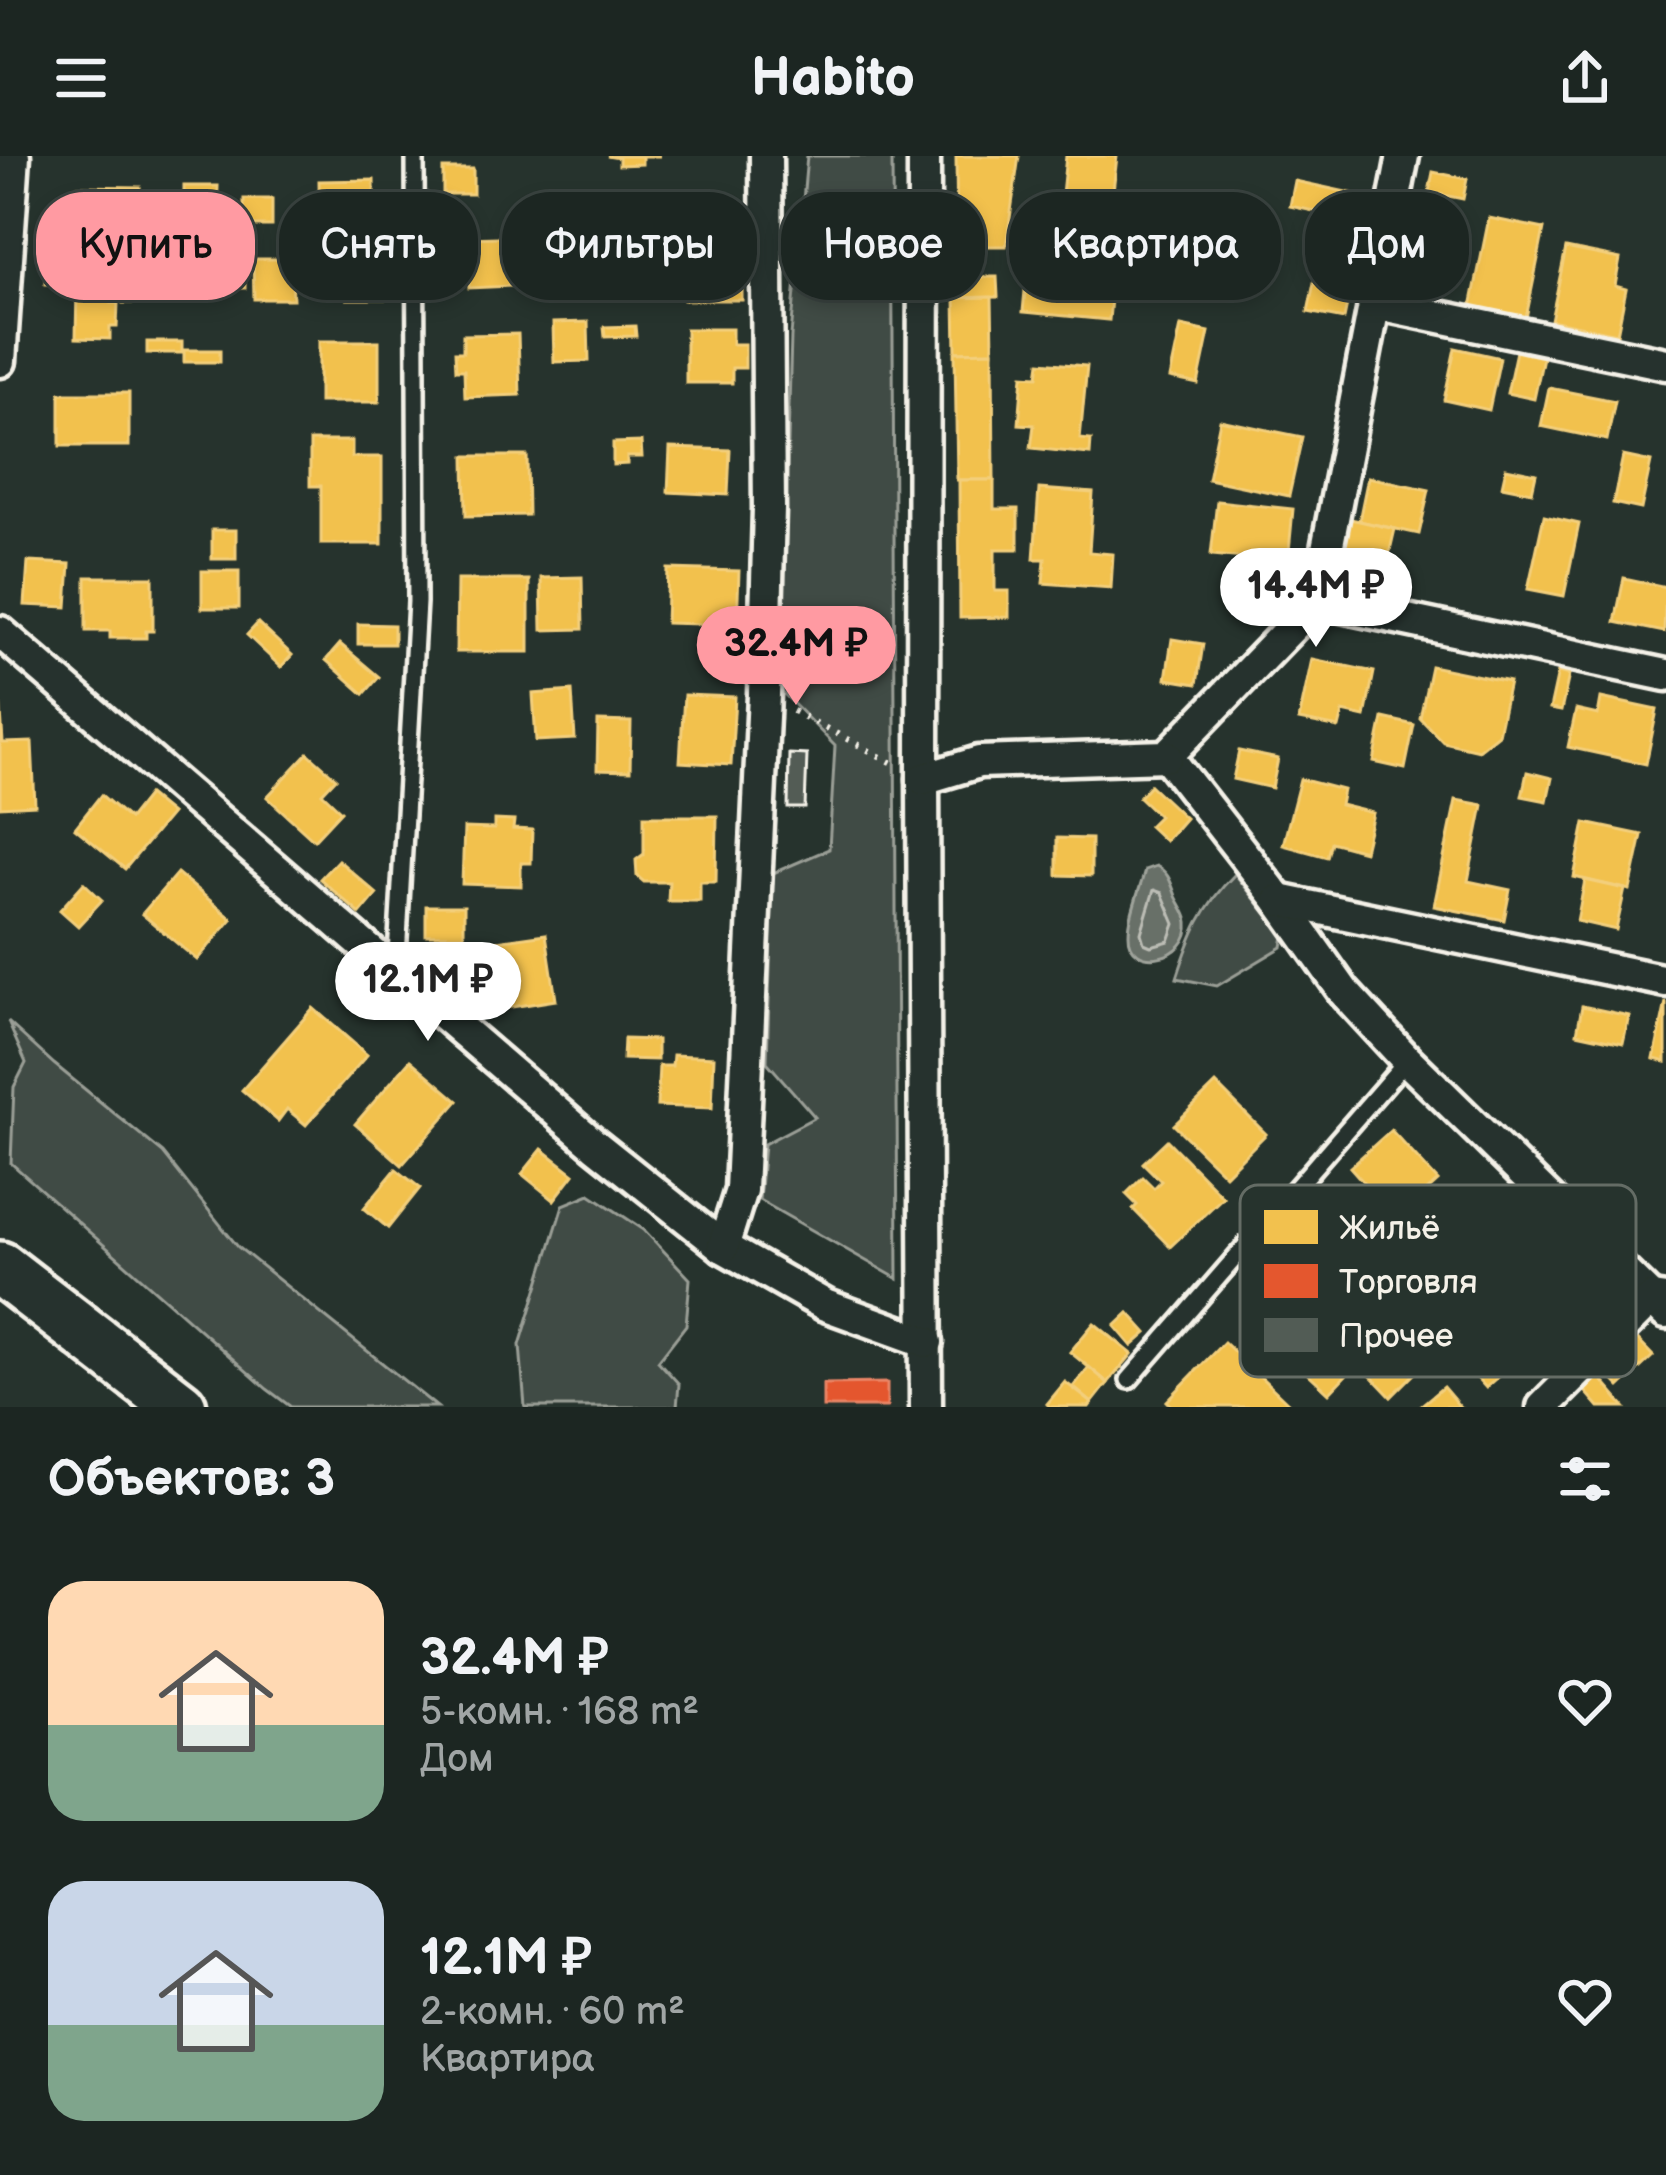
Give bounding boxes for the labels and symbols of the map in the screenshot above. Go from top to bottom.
pin: 14.4M ₽ [1205,548,1427,650]
pin: 32.4M ₽ [685,606,907,708]
pin: 12.1M ₽ [317,942,539,1044]
legend [1240,1185,1636,1377]
text: Жильё [1339,1209,1440,1249]
text: Торговля [1339,1263,1478,1303]
text: Прочее [1339,1317,1453,1357]

